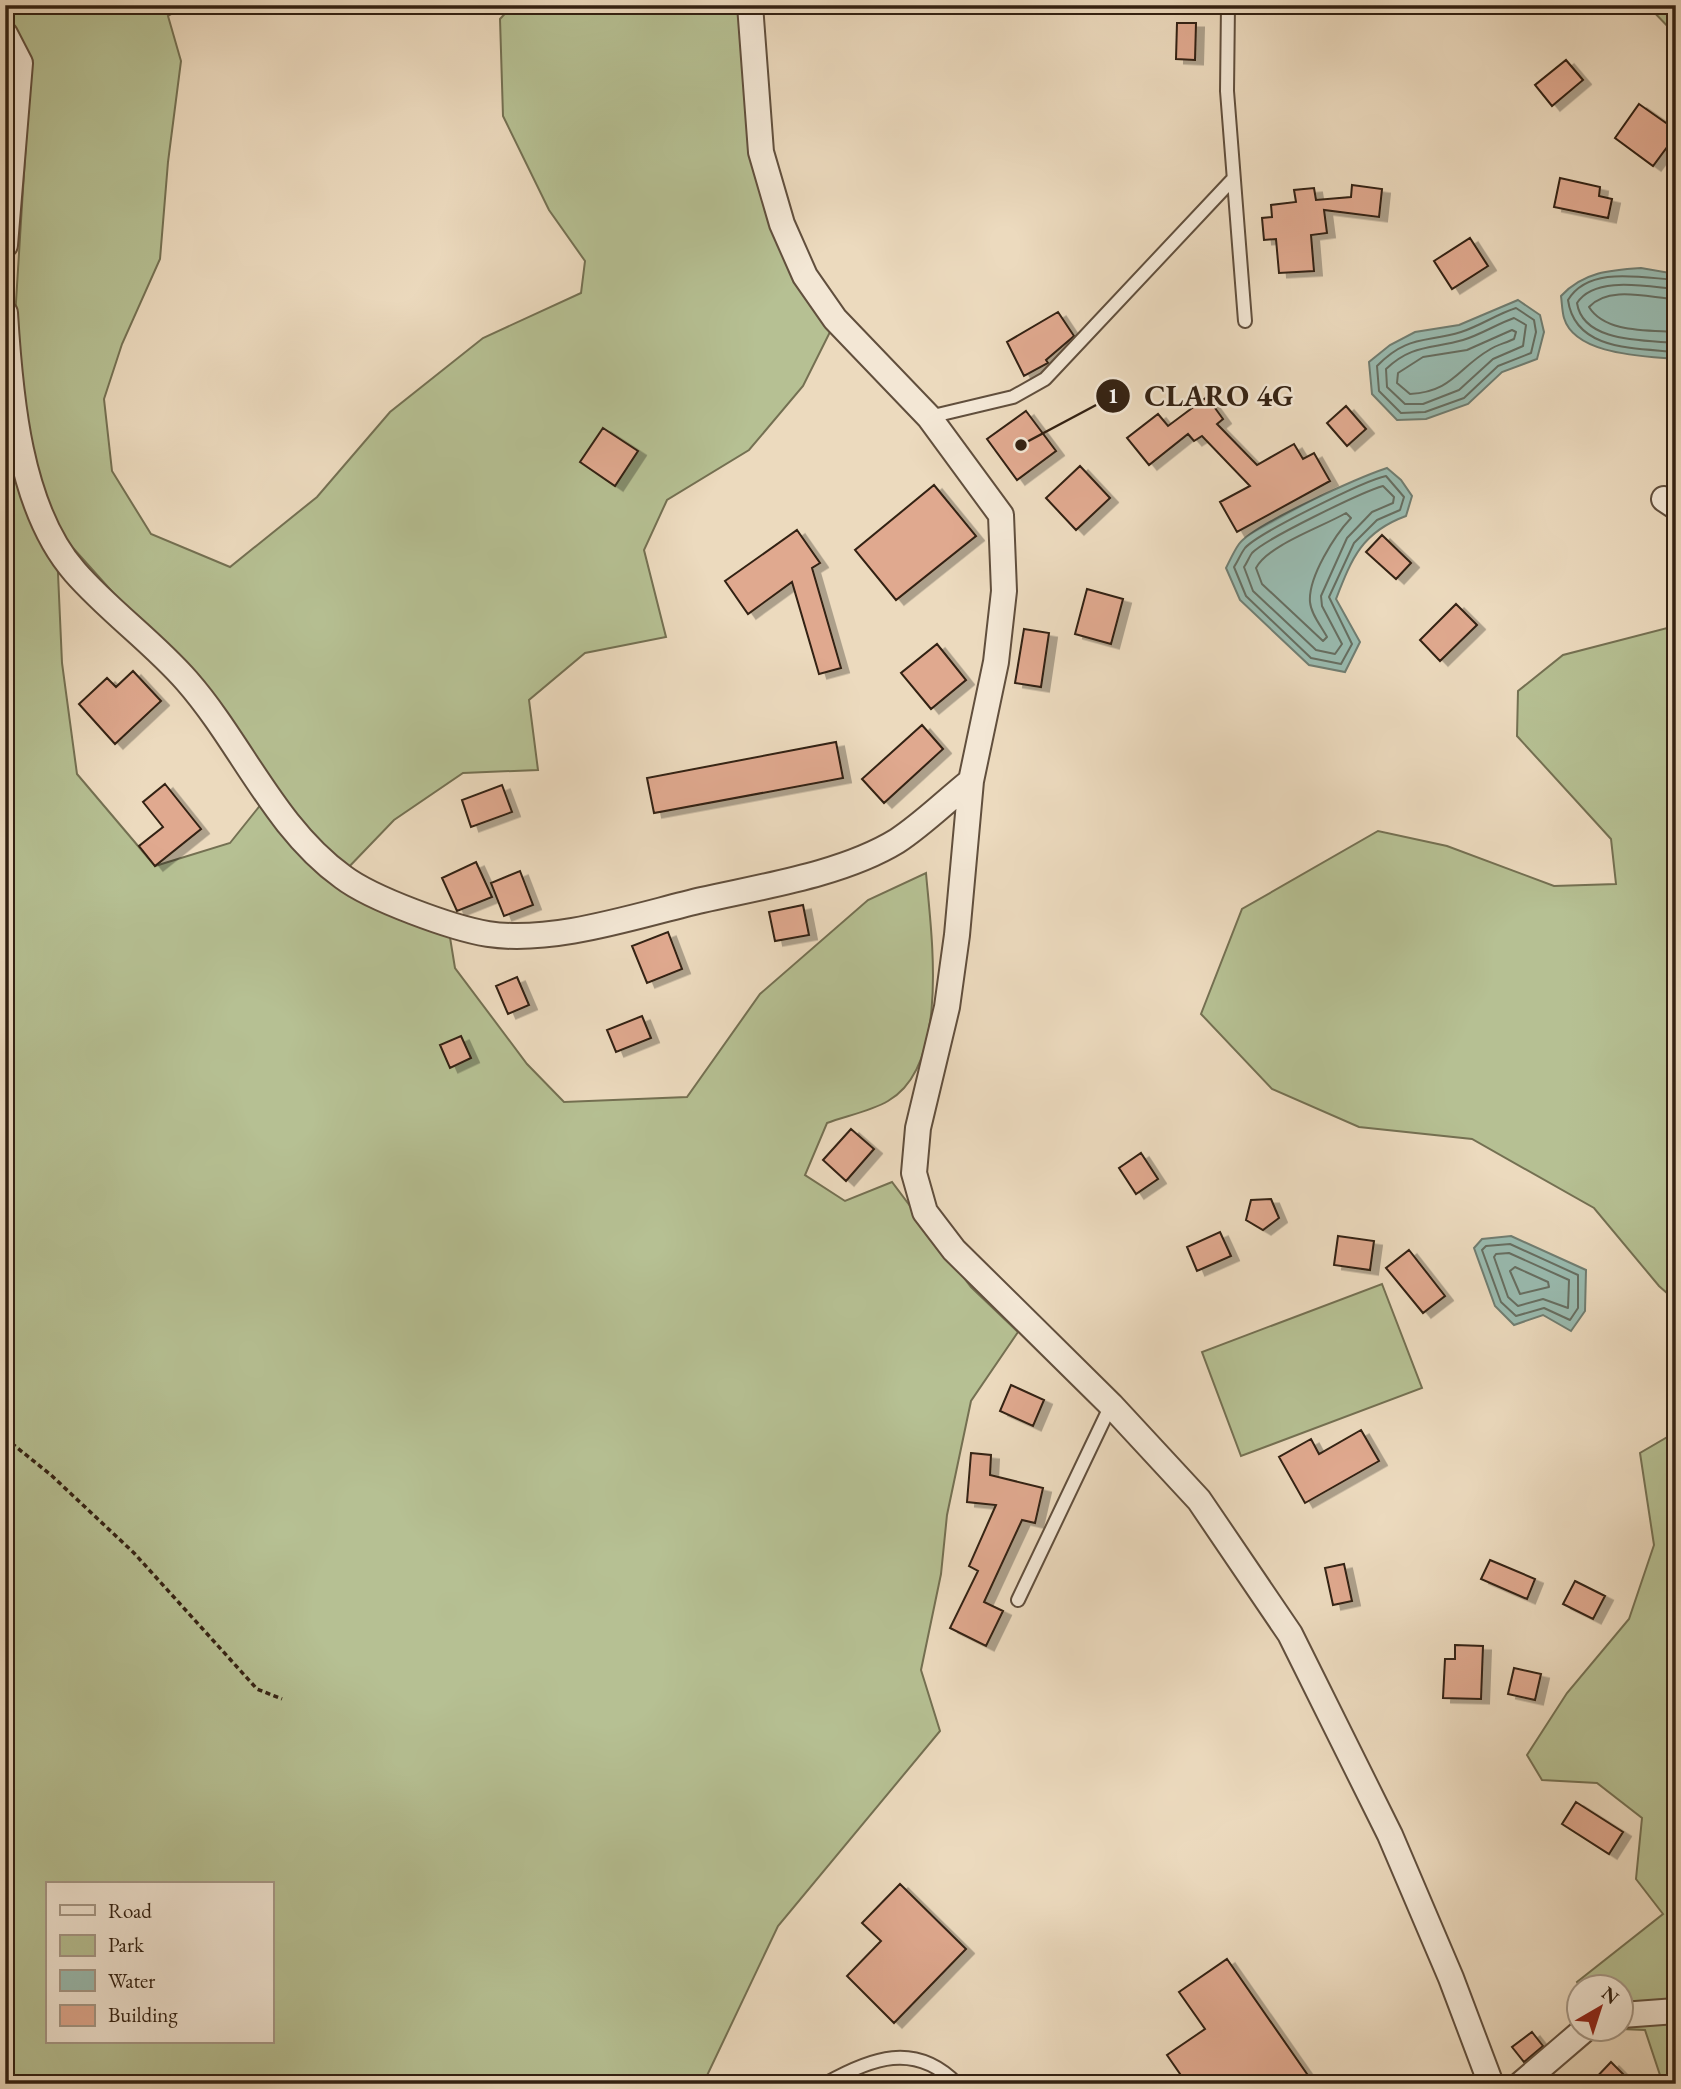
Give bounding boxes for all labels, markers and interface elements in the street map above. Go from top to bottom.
callout: CLARO 4G [1095,370,1308,421]
text: CLARO 4G [1144,376,1294,415]
text: 1 [1107,382,1119,409]
legend [46,1882,273,2044]
text: Road [108,1897,152,1924]
text: Park [108,1931,145,1958]
text: Water [108,1967,155,1994]
north arrow [1566,1974,1636,2044]
text: N [1597,1981,1625,2010]
text: Building [108,2001,178,2028]

